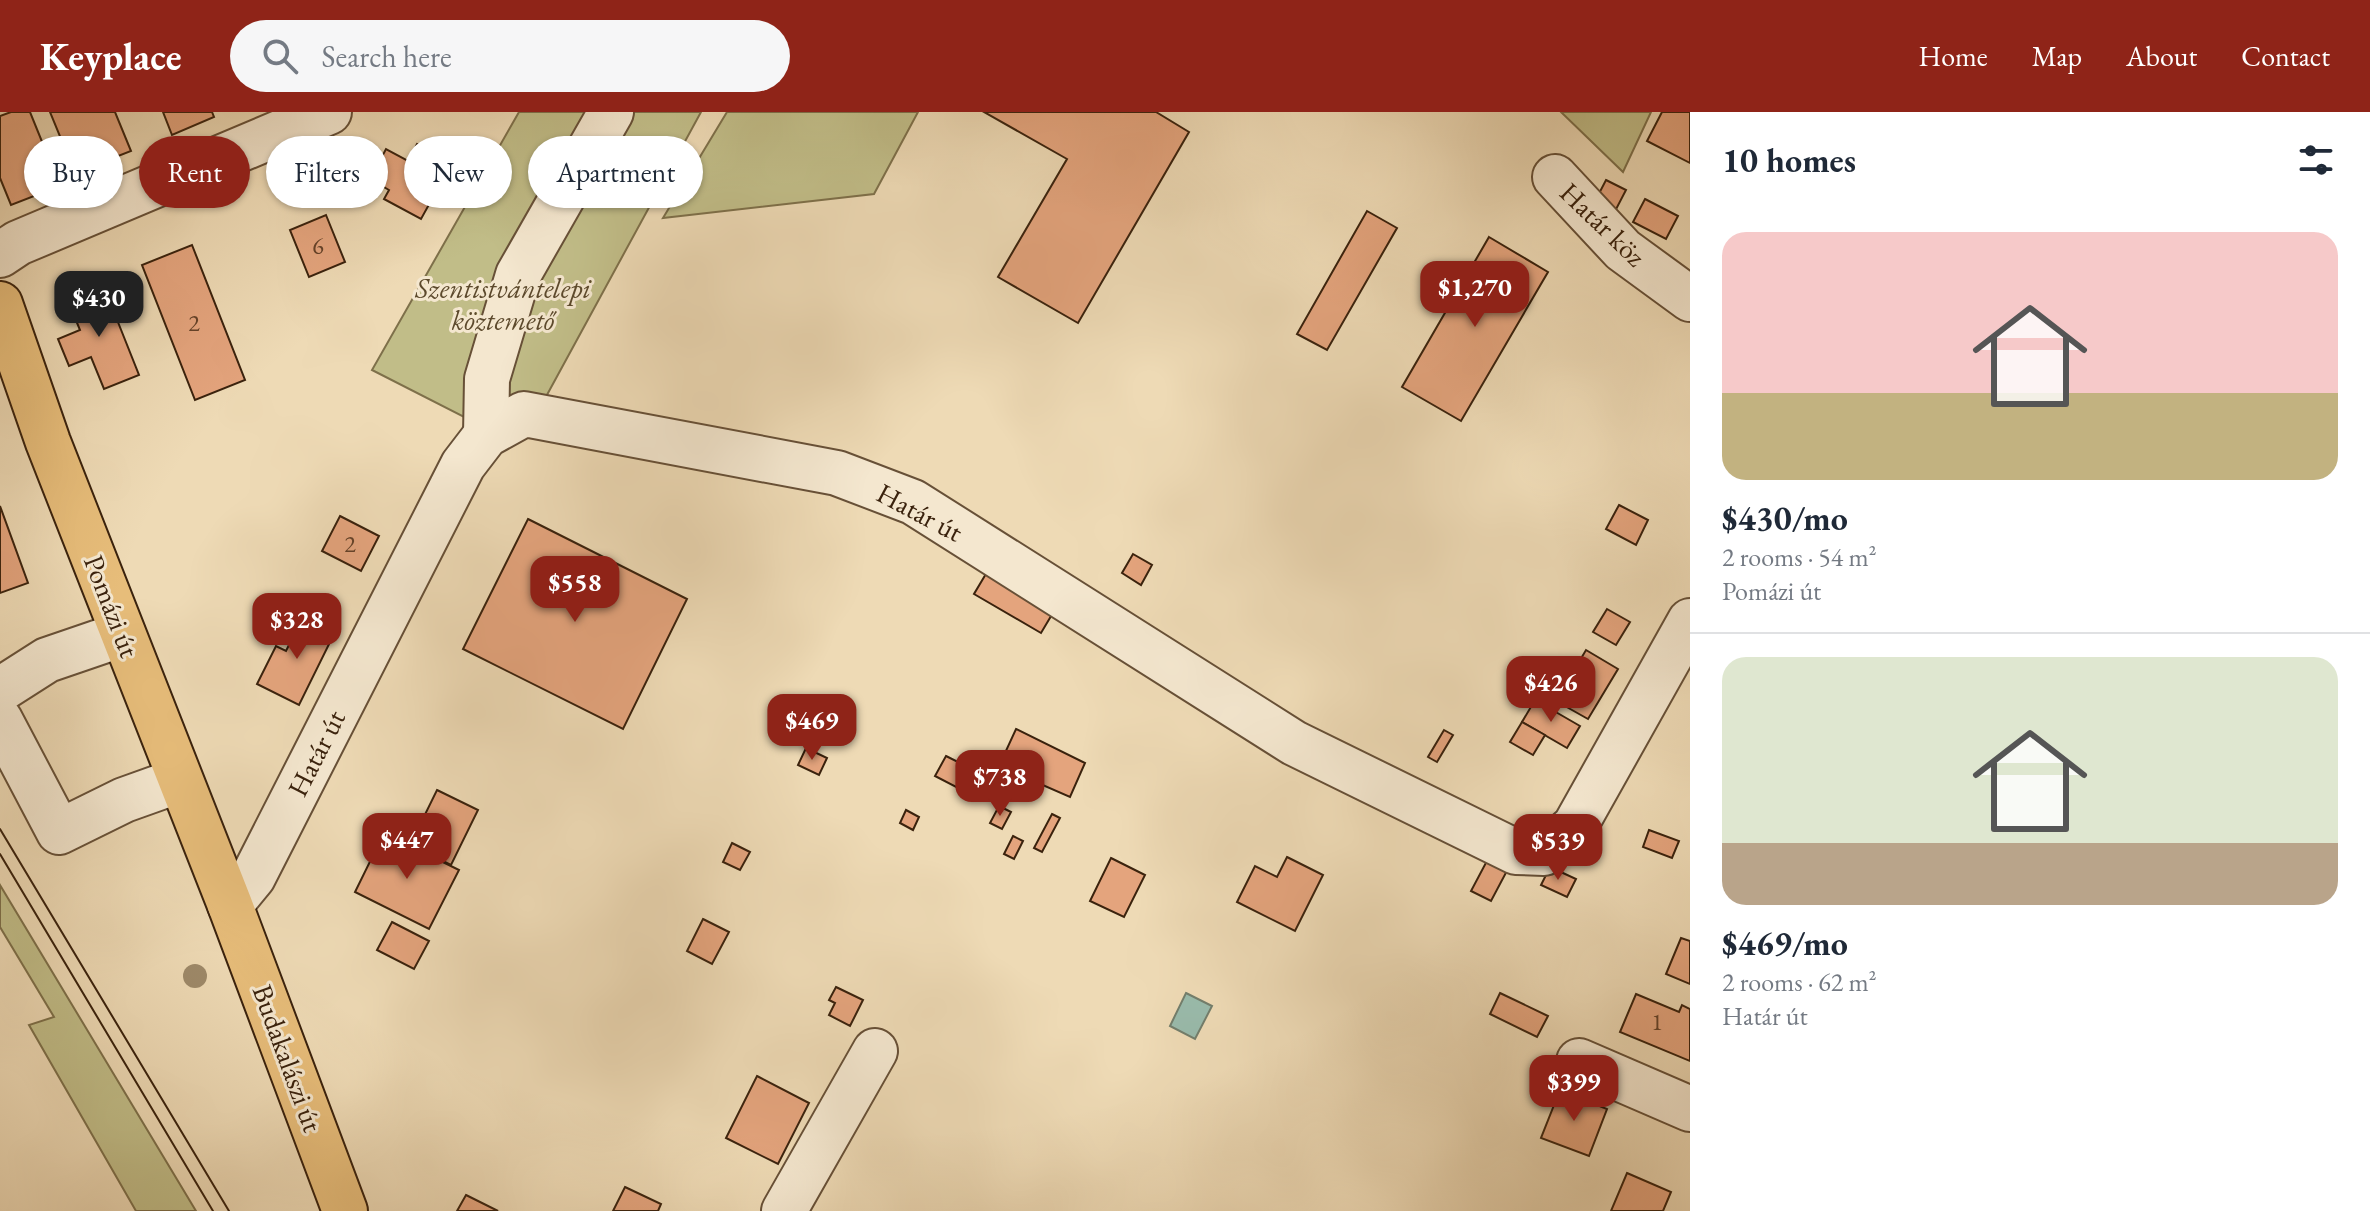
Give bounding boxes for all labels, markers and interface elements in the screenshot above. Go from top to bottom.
search box [230,20,790,92]
text: Keyplace [40,32,182,81]
icon: search [258,34,302,78]
text: Search here [322,37,452,76]
text: Home [1918,38,1988,74]
text: Map [2032,38,2082,74]
text: About [2126,38,2197,74]
text: Contact [2241,38,2330,74]
chip: Buy [24,136,123,208]
chip: Rent [139,136,250,208]
chip: Filters [266,136,388,208]
chip: New [404,136,512,208]
chip: Apartment [528,136,703,208]
text: 10 homes [1722,138,1856,182]
icon: filters [2294,138,2338,182]
street label: Határ köz [1552,174,1654,274]
house number: 6 [312,230,324,261]
pin: $1,270 [1410,261,1540,329]
park label: Szentistvántelepi köztemető [414,270,593,338]
text: $1,270 [1438,270,1512,304]
pin: $430 [52,271,146,339]
text: $430 [72,280,126,314]
icon: home [1958,284,2102,428]
house number: 2 [188,307,200,338]
street label: Határ út [871,474,969,550]
text: $430/mo [1722,496,1848,540]
house number: 2 [344,528,356,559]
text: 2 rooms · 54 m² [1722,540,1877,574]
street label: Pomázi út [76,550,148,663]
pin: $558 [528,556,622,624]
text: $558 [548,565,602,599]
text: Pomázi út [1722,574,1821,608]
pin: $328 [250,593,344,661]
text: $328 [270,602,324,636]
pin: $426 [1504,656,1598,724]
text: $426 [1524,665,1578,699]
pin: $469 [765,694,859,762]
text: $469 [785,703,839,737]
street label: Határ út [279,704,353,802]
icon: home [1958,709,2102,853]
pin: $738 [953,750,1047,818]
text: $738 [973,759,1027,793]
pin: $447 [360,813,454,881]
pin: $539 [1511,814,1605,882]
text: $447 [380,822,434,856]
text: $539 [1531,823,1585,857]
text: $469/mo [1722,921,1848,965]
text: 2 rooms · 62 m² [1722,965,1877,999]
street label: Budakalászi út [245,979,331,1137]
text: Határ út [1722,999,1808,1033]
house number: 1 [1651,1006,1663,1037]
pin: $399 [1527,1055,1621,1123]
text: $399 [1547,1064,1601,1098]

